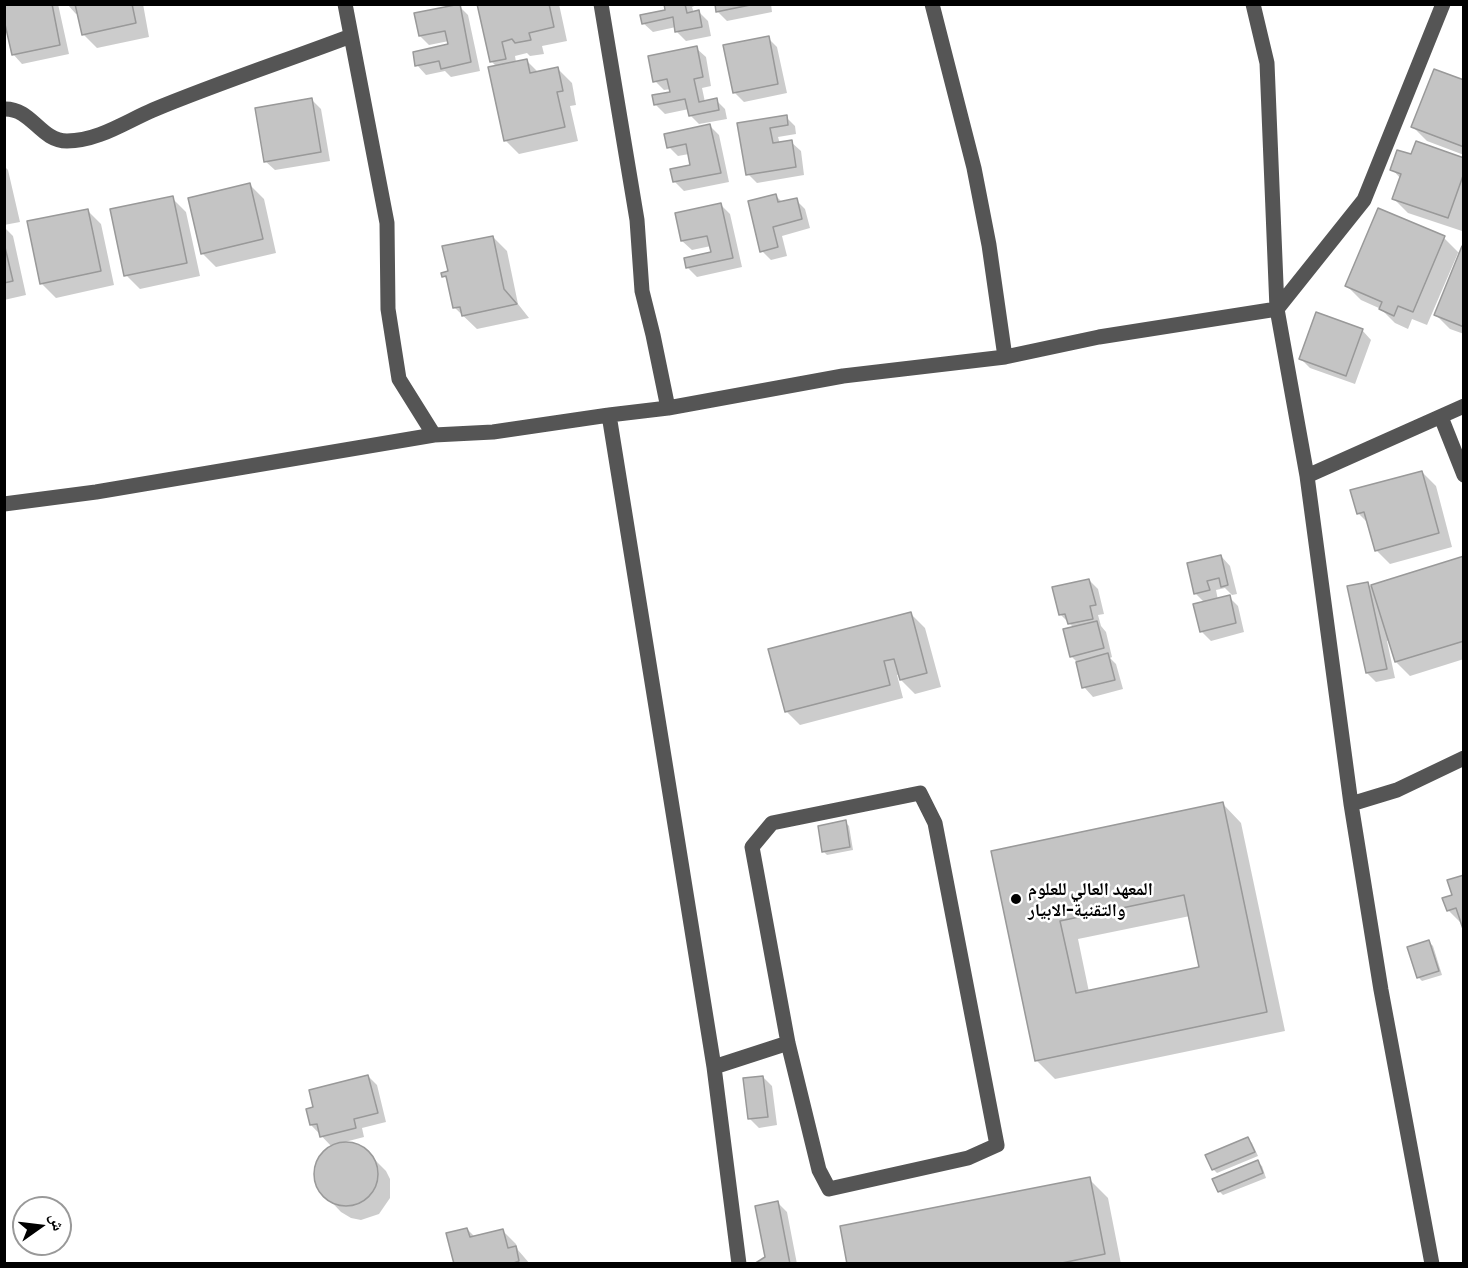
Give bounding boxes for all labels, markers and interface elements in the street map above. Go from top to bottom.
place label: المعهد العالي للعلوم والتقنية-الابيار [1028,878,1153,920]
marker: المعهد العالي للعلوم والتقنية-الابيار [1009,892,1023,906]
north arrow [12,1196,72,1256]
text: ش [47,1211,69,1233]

